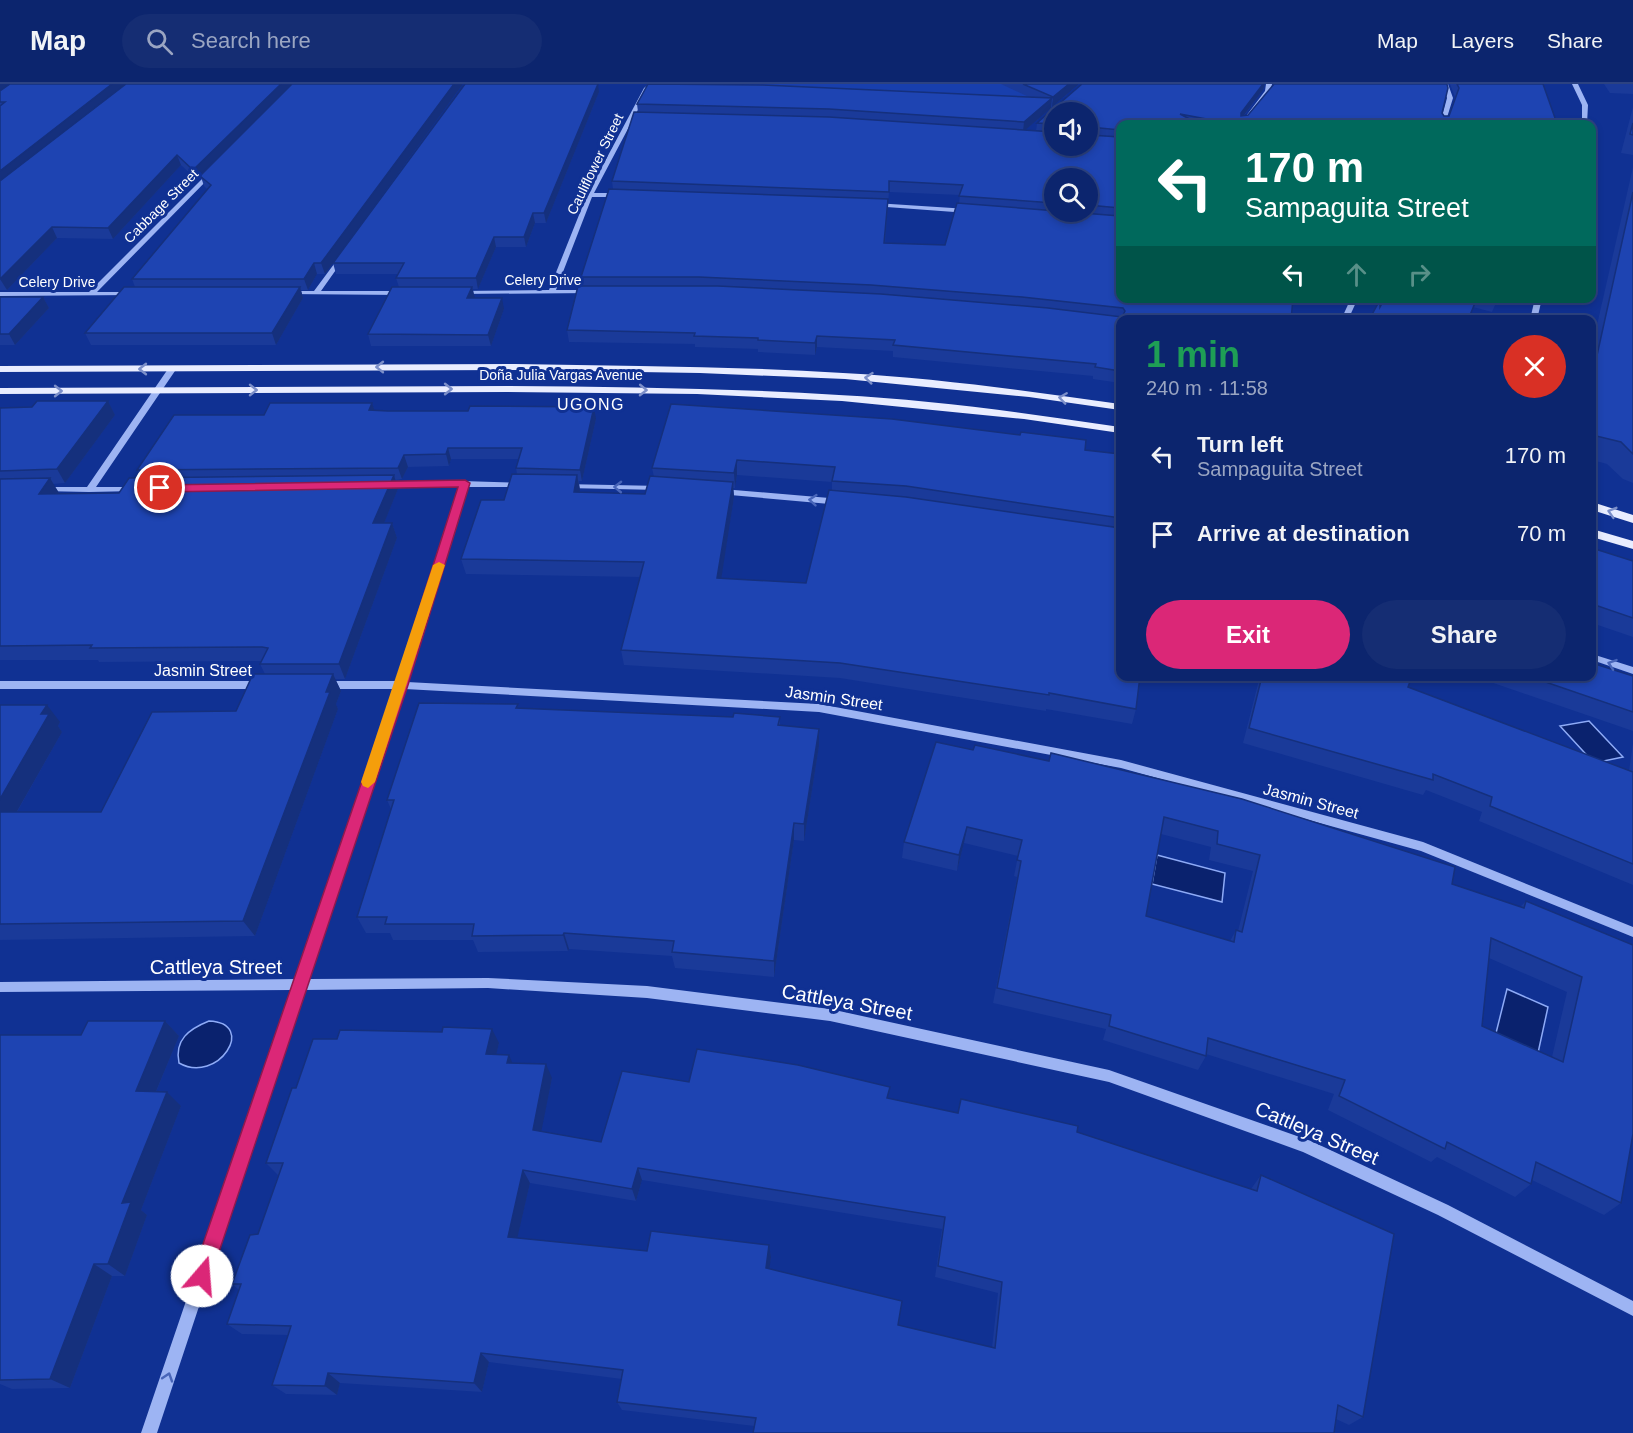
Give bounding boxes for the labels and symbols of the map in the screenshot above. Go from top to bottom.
street label: Cauliflower Street [564,111,626,217]
street label: Cabbage Street [121,166,201,246]
street label: Celery Drive [504,272,582,288]
street label: Celery Drive [18,274,96,290]
one-way arrow [375,361,384,373]
one-way arrow [138,363,147,375]
street label: Doña Julia Vargas Avenue [479,367,643,383]
one-way arrow [864,372,873,385]
one-way arrow [444,383,453,395]
one-way arrow [249,384,258,396]
one-way arrow [639,384,648,396]
one-way arrow [54,385,63,397]
one-way arrow [1058,393,1067,405]
district label: UGONG [557,396,625,413]
pin [134,462,185,513]
one-way arrow [614,481,623,493]
one-way arrow [808,493,817,506]
one-way arrow [1607,507,1618,519]
one-way arrow [1607,658,1618,671]
street label: Jasmin Street [154,662,252,679]
street label: Jasmin Street [784,683,884,713]
street label: Jasmin Street [1262,780,1361,822]
street label: Cattleya Street [150,956,283,978]
street label: Cattleya Street [780,980,914,1024]
street label: Cattleya Street [1252,1097,1383,1169]
position arrow [170,1244,234,1308]
one-way arrow [161,1373,173,1383]

